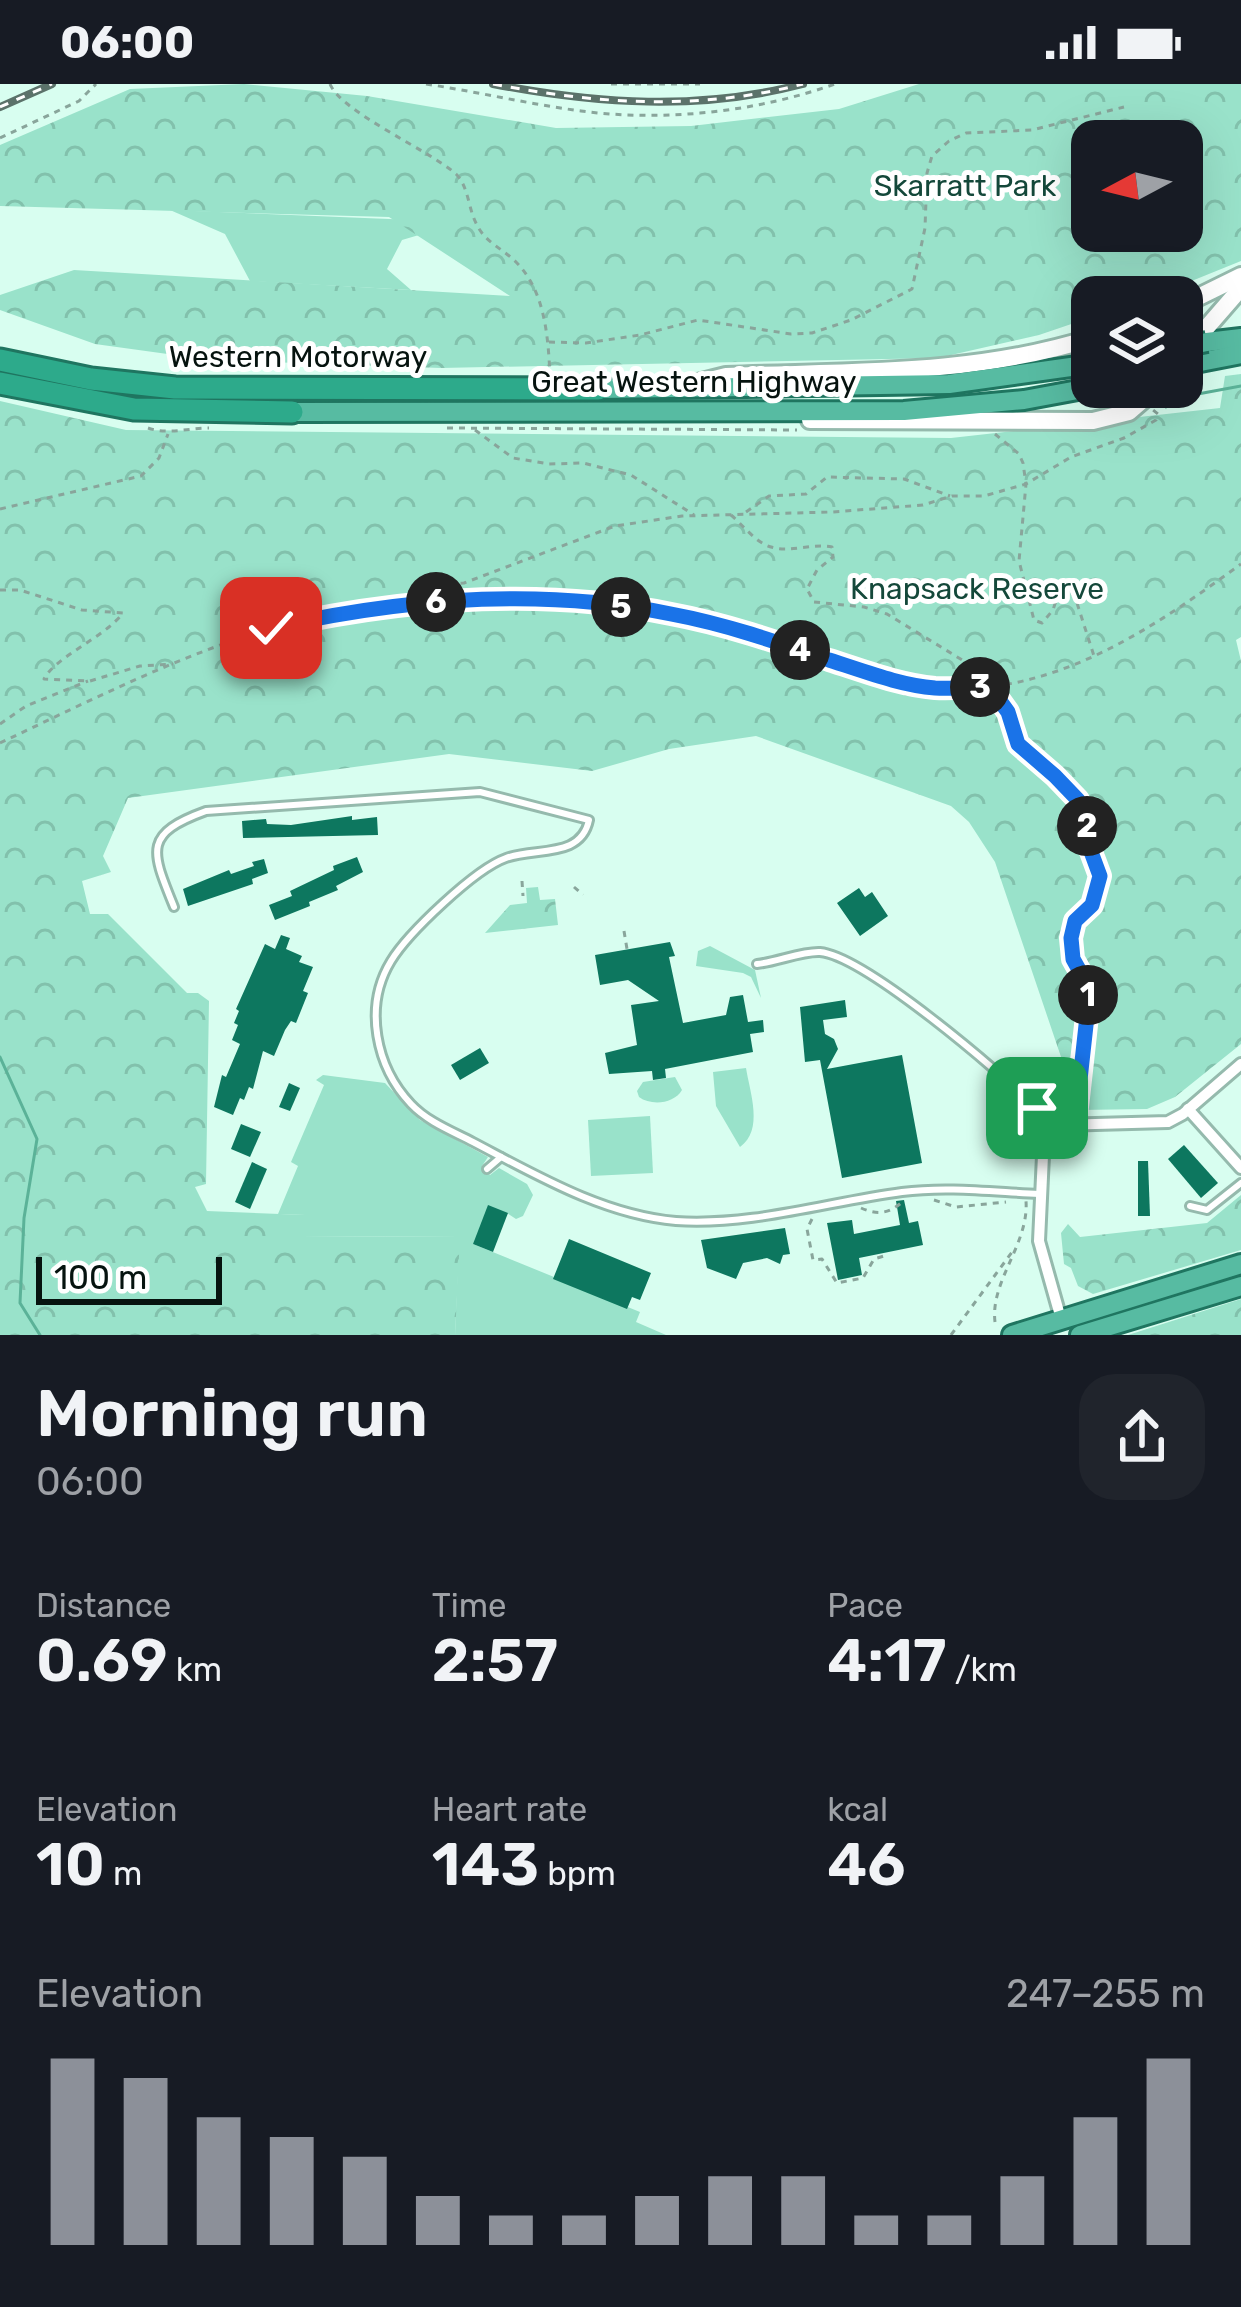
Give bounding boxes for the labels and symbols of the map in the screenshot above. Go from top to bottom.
north arrow [1071,120,1203,252]
park label: Skarratt Park [874,168,1057,204]
street label: Western Motorway [169,339,427,375]
street label: Great Western Highway [531,364,857,400]
park label: Knapsack Reserve [850,571,1104,607]
pin: 6 [406,572,466,632]
pin [220,577,322,679]
pin: 5 [591,577,651,637]
pin: 4 [770,620,830,680]
pin: 3 [950,657,1010,717]
pin: 2 [1057,796,1117,856]
pin: 1 [1058,965,1118,1025]
pin [986,1057,1088,1159]
scale bar [36,1251,222,1304]

